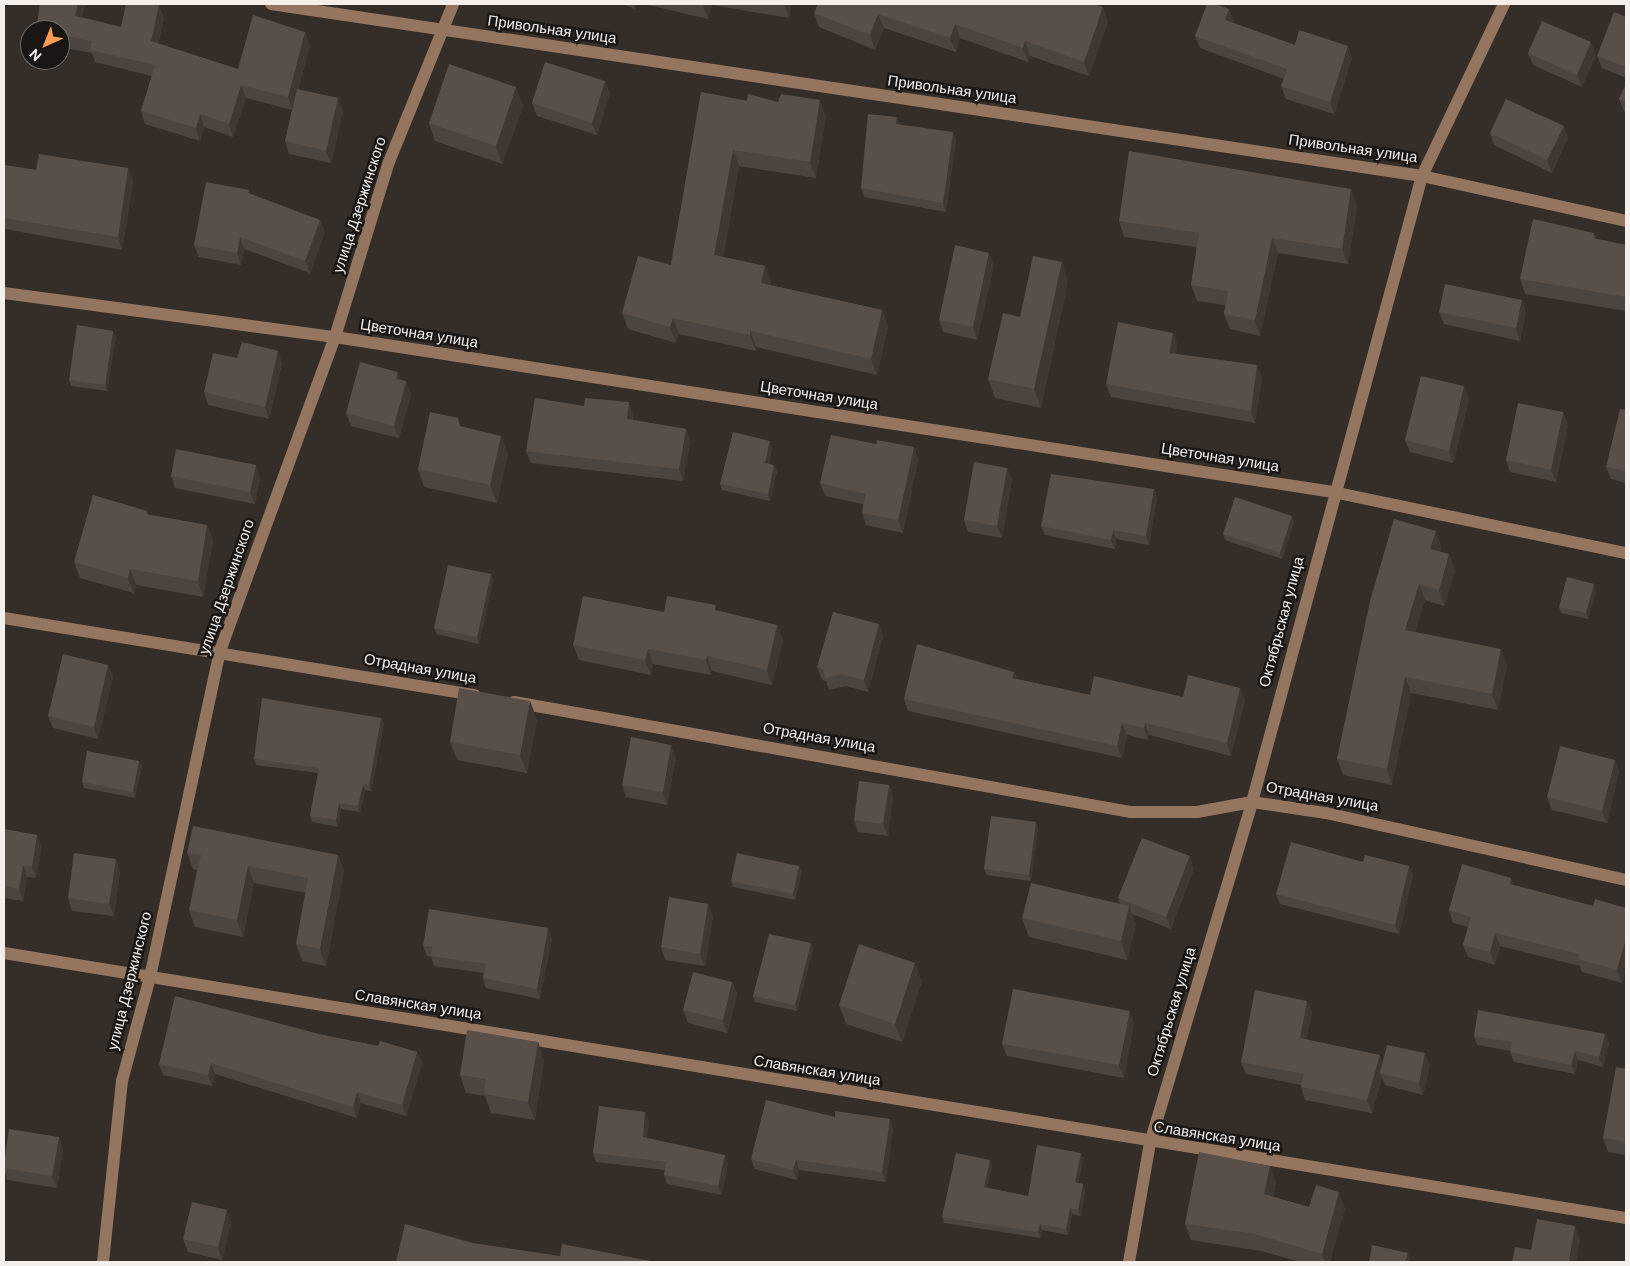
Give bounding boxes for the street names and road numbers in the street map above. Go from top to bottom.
street label: Привольная улица [486,12,618,48]
street label: Привольная улица [886,72,1018,108]
street label: Привольная улица [1287,131,1419,167]
street label: улица Дзержинского [329,135,391,275]
street label: Цветочная улица [359,316,479,352]
street label: Цветочная улица [759,378,879,414]
street label: Цветочная улица [1160,440,1280,476]
street label: улица Дзержинского [195,517,259,657]
street label: Октябрьская улица [1256,555,1308,689]
street label: Отрадная улица [362,650,478,688]
street label: Отрадная улица [761,719,877,757]
street label: Отрадная улица [1264,778,1380,816]
street label: улица Дзержинского [104,910,156,1052]
street label: Октябрьская улица [1144,945,1200,1079]
street label: Славянская улица [353,986,483,1024]
street label: Славянская улица [752,1052,882,1090]
street label: Славянская улица [1152,1118,1282,1156]

